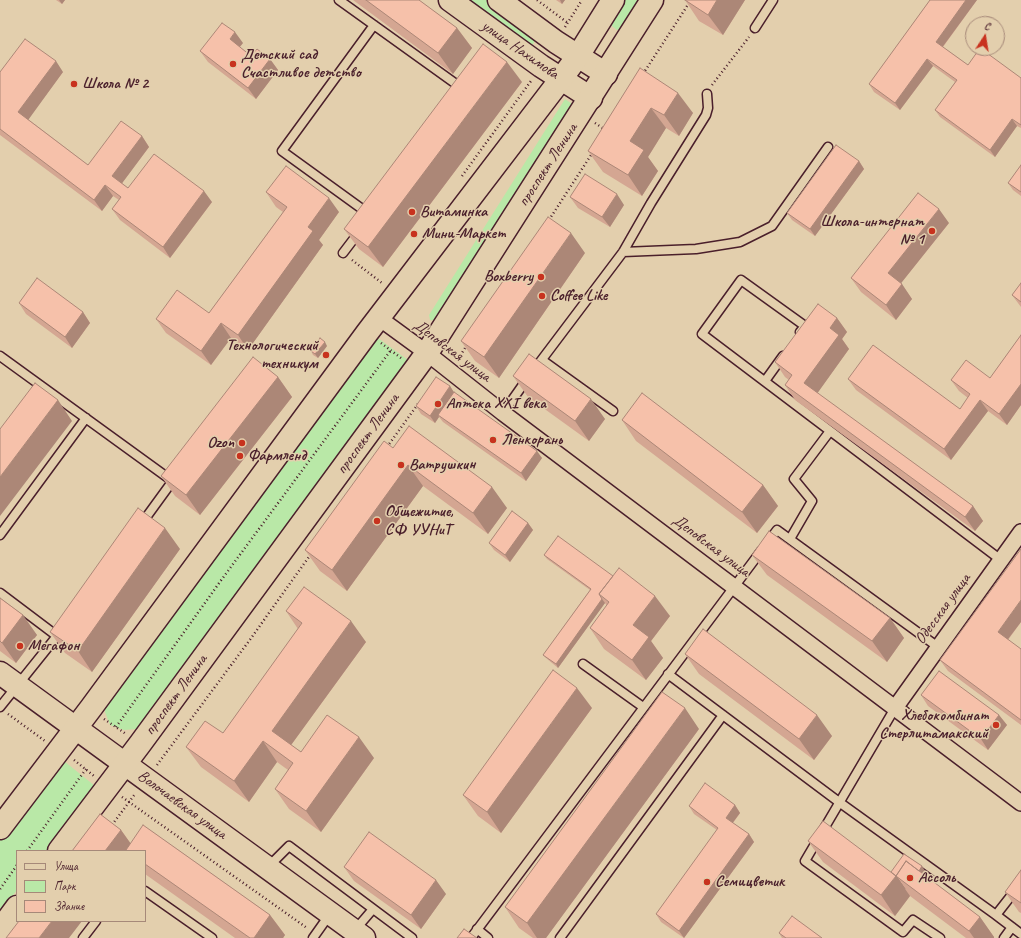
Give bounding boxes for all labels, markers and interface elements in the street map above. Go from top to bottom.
street label: улица Нахимова [478,16,562,84]
north arrow [965,16,1005,56]
text: С [983,18,991,33]
place label: Детский сад Счастливое детство [241,45,361,83]
marker: Детский сад Счастливое детство [228,59,238,69]
place label: Школа № 2 [82,74,148,94]
marker: Школа № 2 [69,79,79,89]
street label: проспект Ленина [514,120,582,210]
place label: Витаминка [420,202,487,222]
marker: Витаминка [407,207,417,217]
place label: Школа-интернат № 1 [820,212,924,250]
place label: Мини-Маркет [422,224,506,244]
marker: Школа-интернат № 1 [927,226,937,236]
marker: Мини-Маркет [409,229,419,239]
place label: Boxberry [484,267,533,287]
marker: Boxberry [536,272,546,282]
place label: Coffee Like [550,286,607,306]
marker: Coffee Like [537,291,547,301]
street label: Деповская улица [409,316,495,386]
place label: Технологический техникум [226,336,318,374]
marker: Технологический техникум [321,350,331,360]
street label: проспект Ленина [332,390,404,478]
place label: Аптека ХХI века [446,394,546,414]
marker: Аптека ХХI века [433,399,443,409]
place label: Ленкорань [501,430,562,450]
place label: Ozon [207,433,234,453]
marker: Ленкорань [488,435,498,445]
marker: Ozon [237,438,247,448]
place label: Фармленд [248,446,306,466]
marker: Фармленд [235,451,245,461]
place label: Ватрушкин [409,455,475,475]
marker: Ватрушкин [396,460,406,470]
place label: Общежитие, СФ УУНиТ [385,502,453,540]
street label: Деповская улица [668,511,754,581]
marker: Общежитие, СФ УУНиТ [372,516,382,526]
street label: Одесская улица [911,570,975,648]
place label: Мегафон [28,636,80,656]
marker: Мегафон [15,641,25,651]
street label: проспект Ленина [140,651,212,739]
place label: Хлебокомбинат Стерлитамакский [879,706,988,744]
marker: Хлебокомбинат Стерлитамакский [991,720,1001,730]
street label: Волочаевская улица [134,766,230,844]
legend [16,850,146,922]
text: Улица [54,858,78,874]
place label: Ассоль [918,868,955,888]
place label: Семицветик [715,872,784,892]
marker: Ассоль [905,873,915,883]
marker: Семицветик [702,877,712,887]
text: Парк [54,878,75,894]
text: Здание [54,898,84,914]

